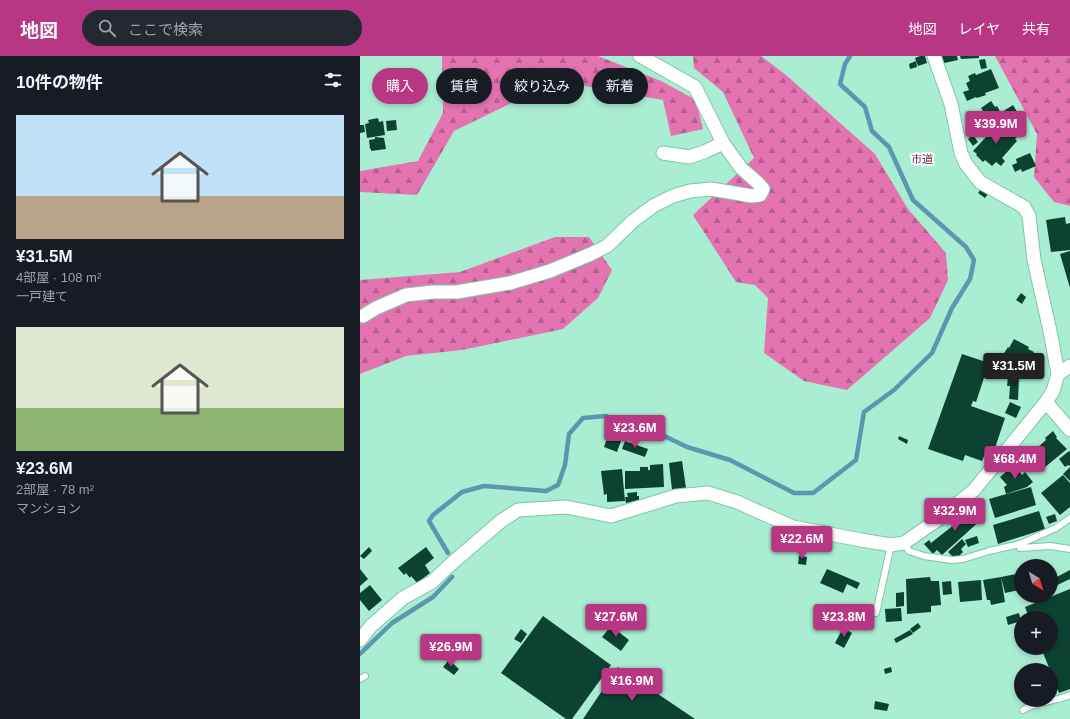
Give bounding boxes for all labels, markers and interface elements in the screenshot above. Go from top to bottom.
search box [82,10,362,46]
icon: search [96,17,118,39]
text: 地図 [20,20,58,41]
text: ここで検索 [128,21,203,38]
text: 地図 [908,21,936,37]
text: レイヤ [958,21,1000,37]
text: 共有 [1022,21,1050,37]
chip: 購入 [372,68,428,104]
chip: 賃貸 [436,68,492,104]
chip: 絞り込み [500,68,584,104]
chip: 新着 [592,68,648,104]
icon: filters [322,69,344,91]
text: 10件の物件 [16,73,103,92]
pin: ¥39.9M [963,111,1029,145]
text: ¥39.9M [974,116,1018,131]
icon: home [144,141,216,213]
district label: 市道 [911,153,933,165]
text: ¥31.5M [16,247,73,266]
text: 4部屋 · 108 m² [16,270,101,285]
text: 一戸建て [16,289,68,304]
icon: home [144,353,216,425]
pin: ¥31.5M [981,353,1047,387]
text: ¥31.5M [992,358,1036,373]
pin: ¥23.6M [602,415,668,449]
text: ¥23.6M [613,420,657,435]
pin: ¥68.4M [982,446,1048,480]
text: ¥68.4M [993,451,1037,466]
text: ¥23.6M [16,459,73,478]
text: 2部屋 · 78 m² [16,482,94,497]
pin: ¥32.9M [922,498,988,532]
text: マンション [16,501,81,516]
text: ¥32.9M [933,503,977,518]
pin: ¥22.6M [769,526,835,560]
text: ¥22.6M [780,531,824,546]
north arrow [1014,559,1058,603]
map controls [1014,559,1058,707]
pin: ¥27.6M [583,604,649,638]
pin: ¥23.8M [811,604,877,638]
text: ¥27.6M [594,609,638,624]
text: ¥23.8M [822,609,866,624]
button: + [1014,611,1058,655]
pin: ¥26.9M [418,634,484,668]
text: ¥26.9M [429,639,473,654]
button: − [1014,663,1058,707]
pin: ¥16.9M [599,668,665,702]
text: ¥16.9M [610,673,654,688]

